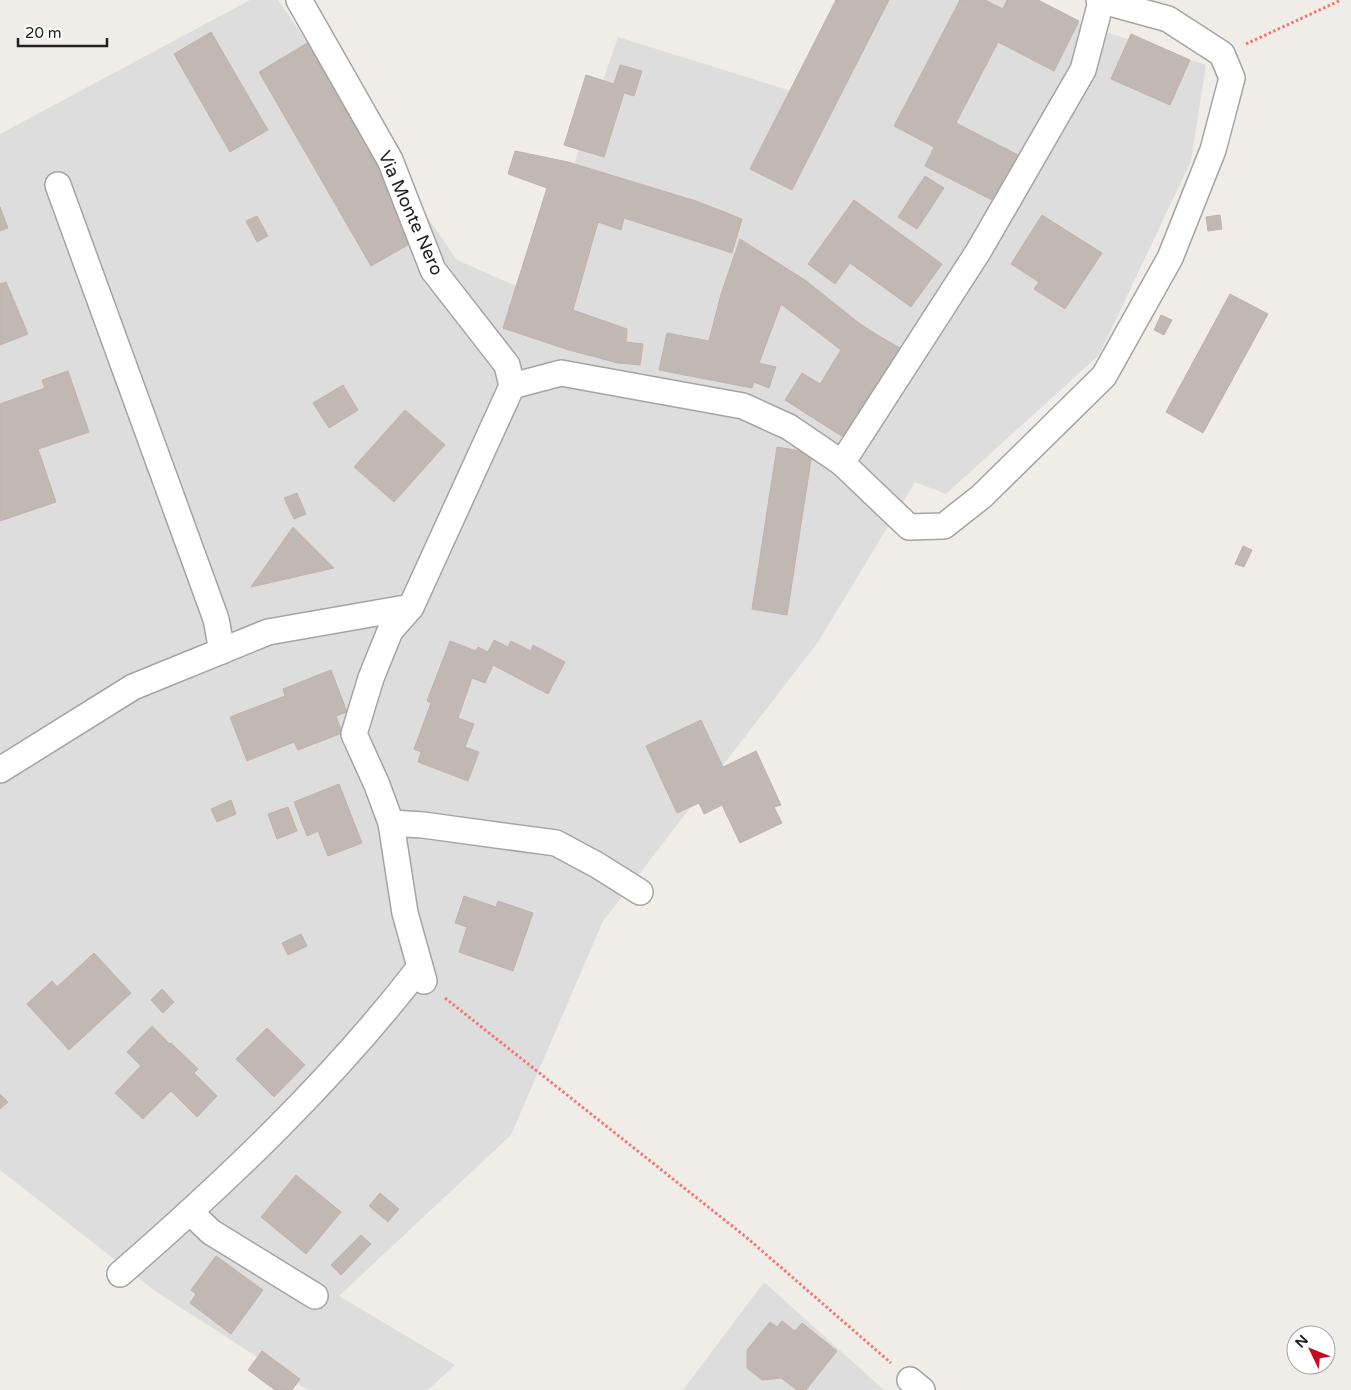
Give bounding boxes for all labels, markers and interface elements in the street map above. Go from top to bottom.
scale bar [18,15,106,47]
text: 20 m [25,24,62,42]
street label: Via Monte Nero [374,147,448,279]
north arrow [1286,1325,1336,1375]
text: N [1292,1332,1312,1351]

